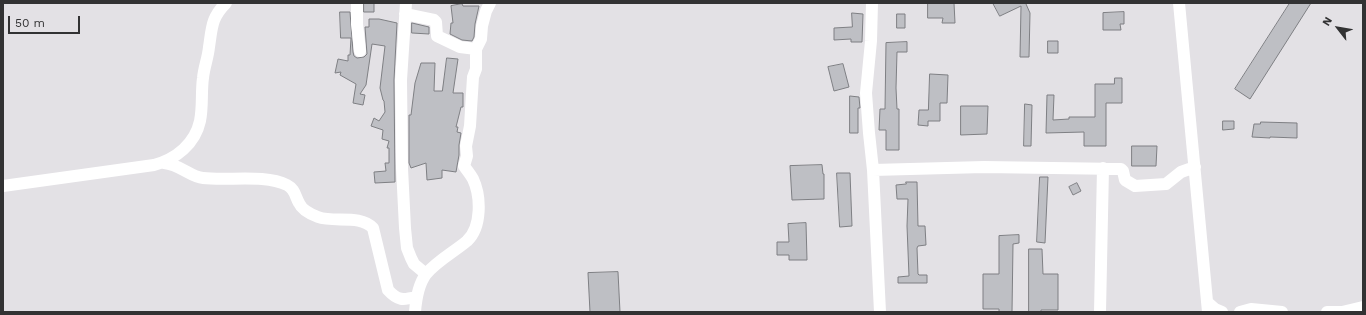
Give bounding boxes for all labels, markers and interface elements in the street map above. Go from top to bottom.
scale bar [10,8,82,34]
north arrow [1318,8,1358,48]
text: N [1320,15,1335,28]
text: 50 m [15,16,45,30]

